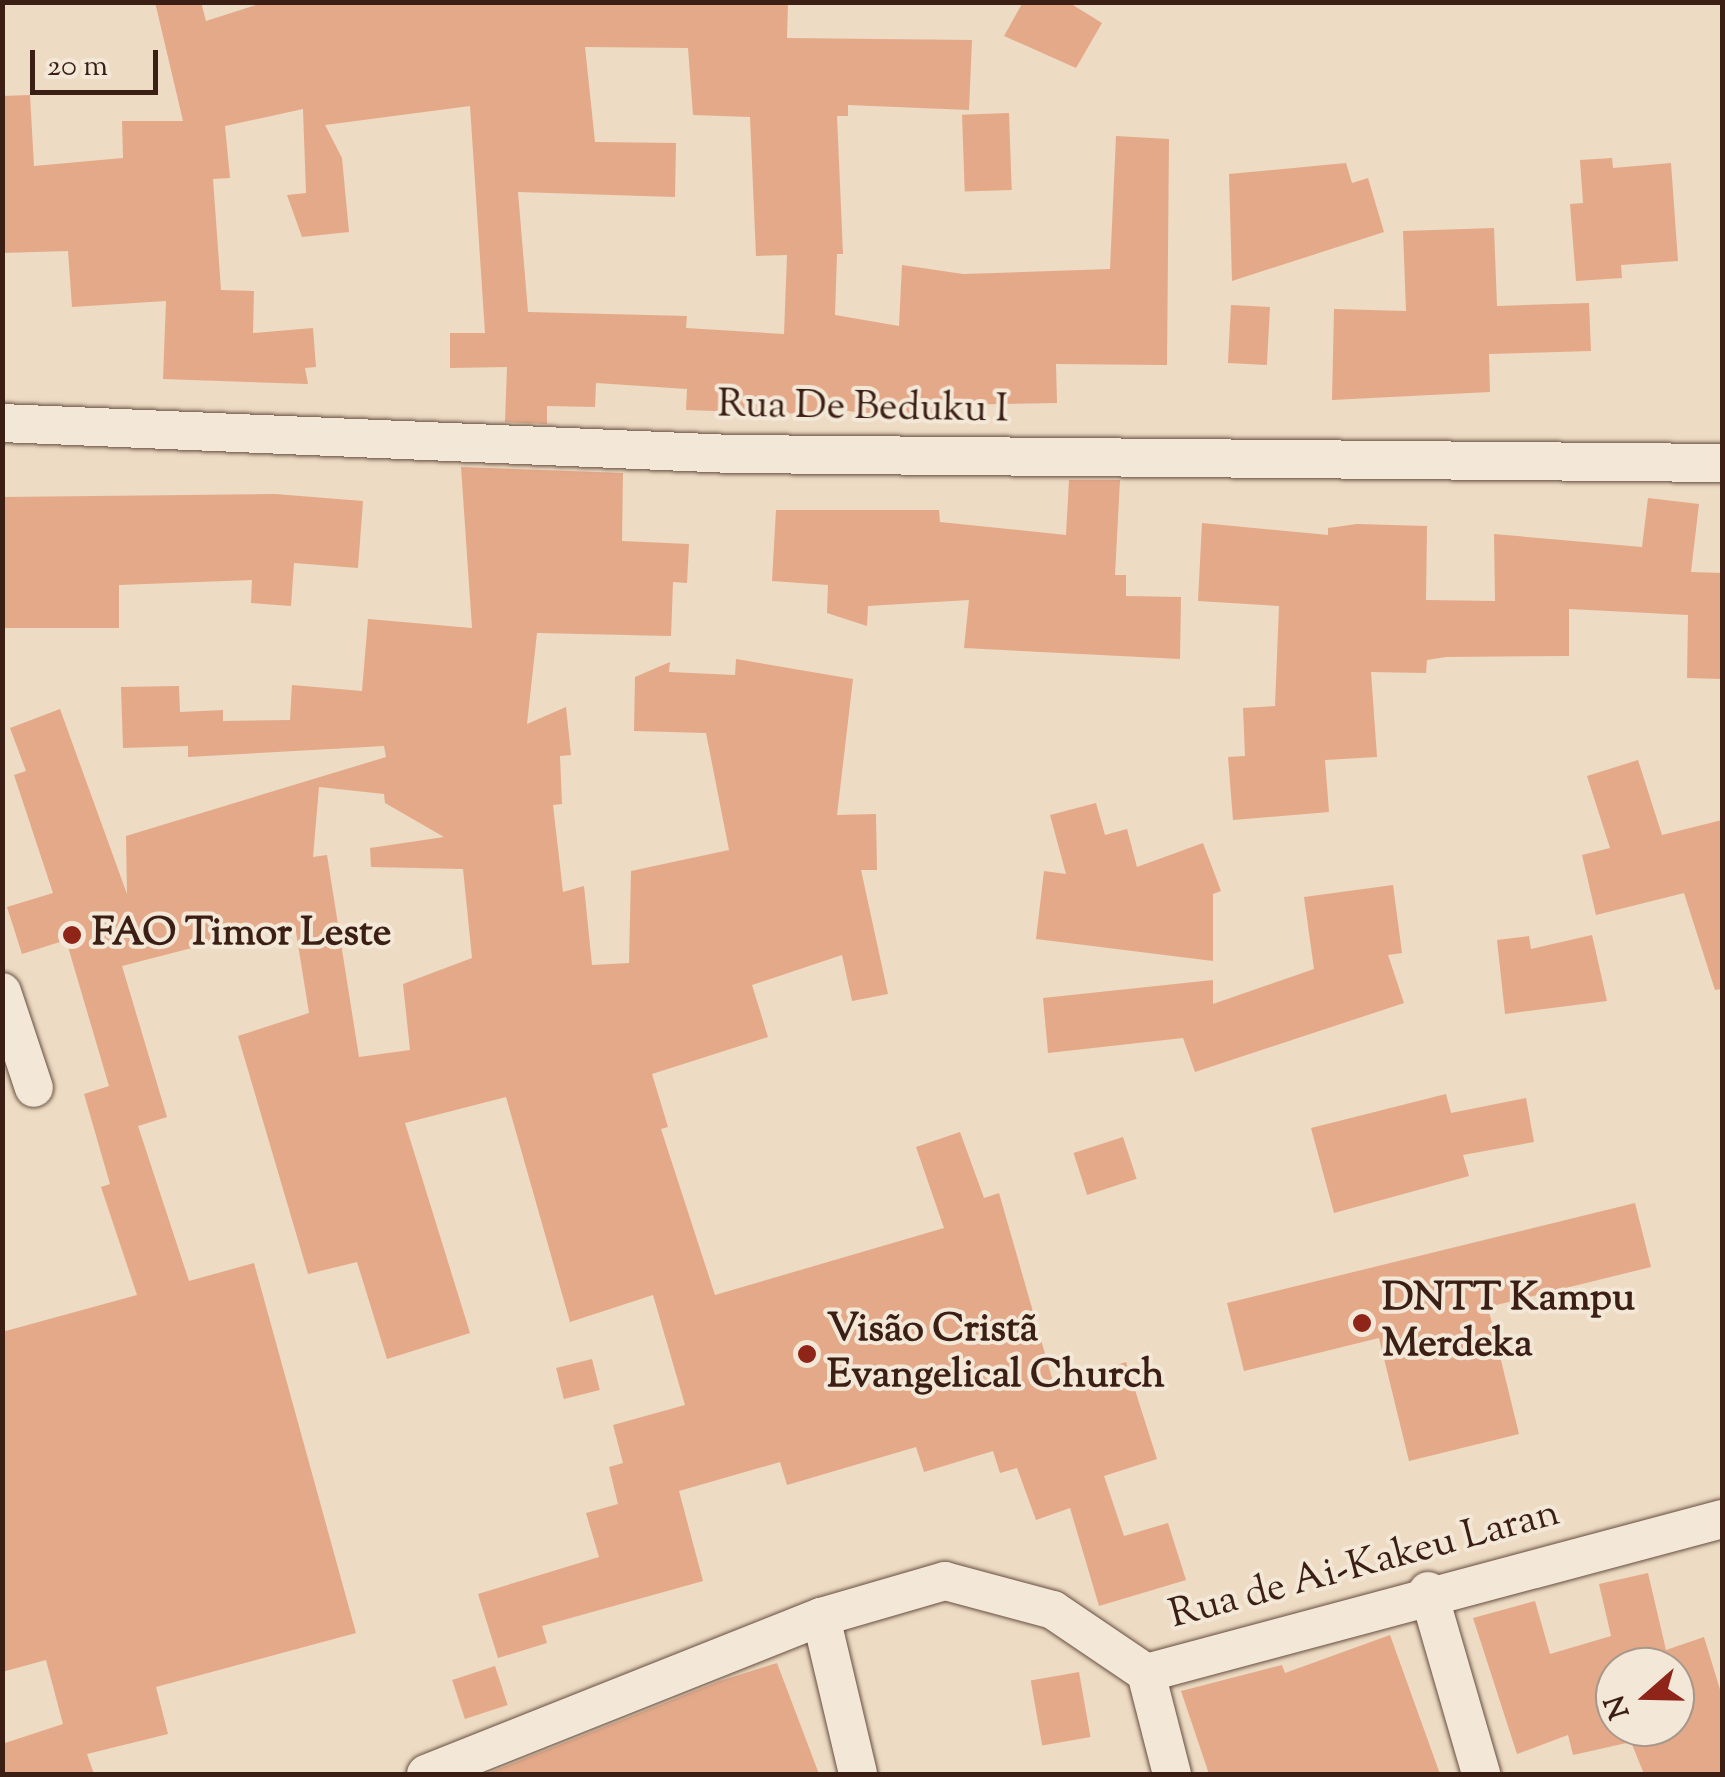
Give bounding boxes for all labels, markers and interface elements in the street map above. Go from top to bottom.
scale bar [35,30,162,92]
text: 20 m [47,46,108,89]
street label: Rua De Beduku I [717,382,1009,436]
place label: FAO Timor Leste [92,911,391,959]
marker: FAO Timor Leste [61,924,83,946]
place label: DNTT Kampu Merdeka [1382,1276,1635,1370]
place label: Visão Cristã Evangelical Church [827,1307,1165,1401]
marker: DNTT Kampu Merdeka [1351,1312,1373,1334]
marker: Visão Cristã Evangelical Church [796,1343,818,1365]
street label: Rua de Ai-Kakeu Laran [1165,1491,1565,1641]
north arrow [1595,1647,1695,1747]
text: N [1596,1689,1641,1724]

